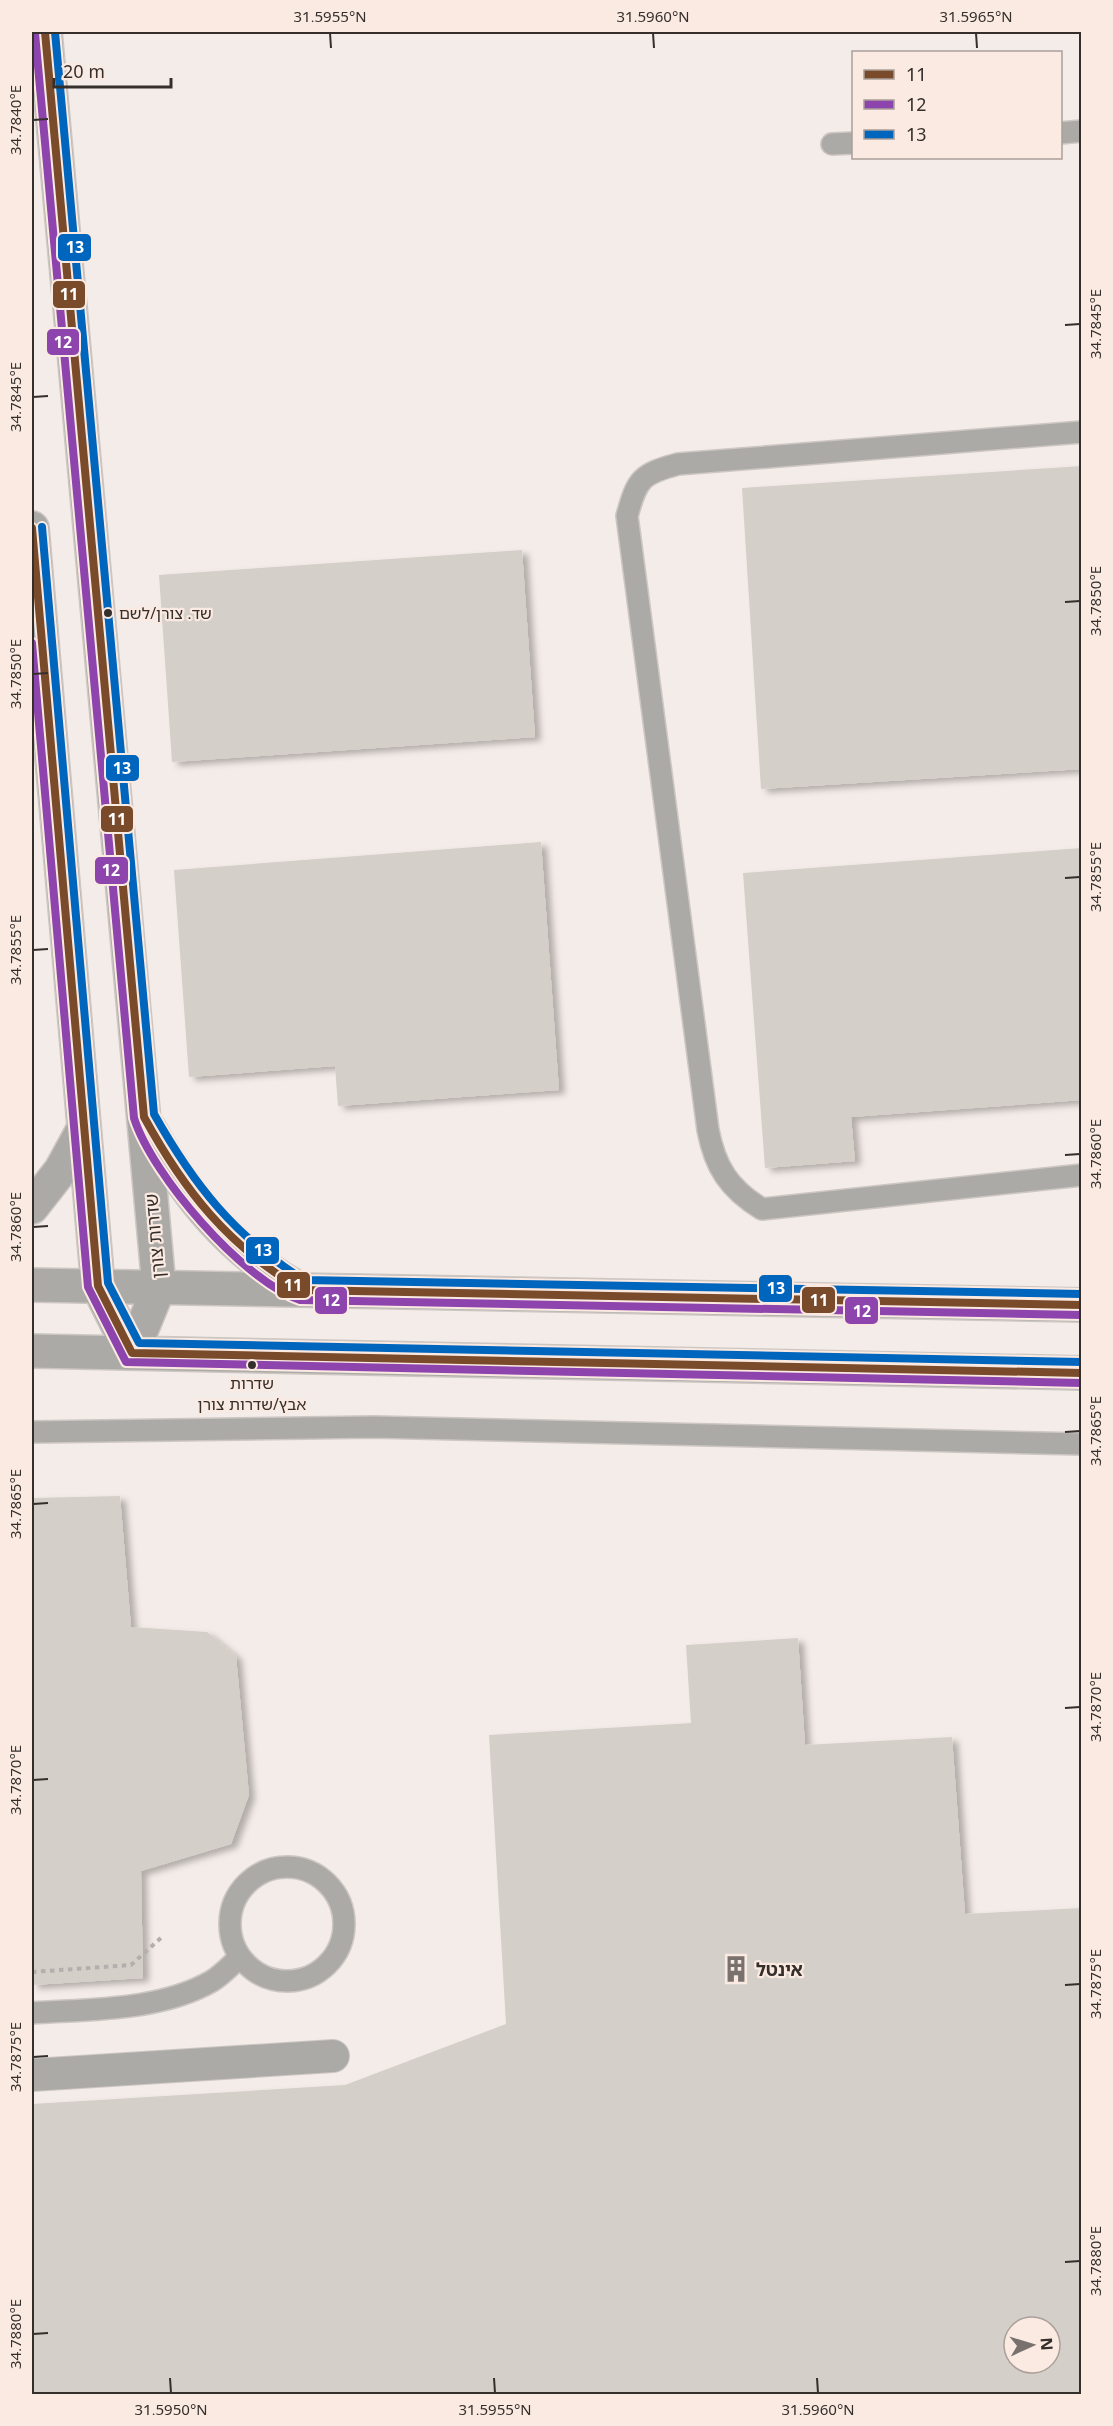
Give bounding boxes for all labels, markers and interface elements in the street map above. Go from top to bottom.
text: 31.5955°N [293,6,367,26]
text: 31.5960°N [616,6,690,26]
text: 31.5965°N [939,6,1013,26]
scale bar [54,51,171,89]
legend [852,51,1062,159]
text: 20 m [63,59,105,83]
text: 11 [906,62,927,86]
text: 34.7840°E [5,85,25,155]
text: 12 [906,92,927,116]
text: 13 [906,122,927,146]
line badge: 13 [57,233,92,262]
text: 13 [66,236,84,258]
line badge: 11 [52,280,86,309]
text: 11 [60,283,78,305]
text: 34.7845°E [1085,289,1105,359]
line badge: 12 [46,328,80,356]
text: 12 [54,331,72,353]
text: 34.7845°E [5,362,25,432]
text: 34.7850°E [1085,566,1105,636]
place label: שד. צורן/לשם [119,602,212,624]
marker: שד. צורן/לשם [102,607,114,619]
text: 34.7850°E [5,639,25,709]
line badge: 13 [105,754,140,782]
text: 13 [113,757,131,779]
line badge: 11 [100,805,134,833]
text: 11 [108,808,126,830]
text: 34.7855°E [1085,842,1105,912]
line badge: 12 [94,856,129,885]
text: 12 [102,859,120,881]
text: 34.7855°E [5,915,25,985]
text: 34.7860°E [1085,1119,1105,1189]
text: 34.7860°E [5,1192,25,1262]
street label: שדרות צורן [138,1193,170,1279]
line badge: 13 [245,1236,280,1265]
text: 13 [254,1239,272,1261]
line badge: 11 [276,1271,311,1299]
text: 11 [284,1274,302,1296]
line badge: 13 [758,1274,793,1303]
text: 13 [767,1277,785,1299]
line badge: 12 [314,1286,348,1315]
line badge: 11 [801,1286,836,1314]
text: 12 [322,1289,340,1311]
text: 11 [810,1289,828,1311]
line badge: 12 [844,1296,879,1325]
text: 12 [853,1300,871,1322]
marker: שדרות אבץ/שדרות צורן [246,1359,258,1371]
place label: שדרות אבץ/שדרות צורן [197,1372,307,1415]
text: 34.7865°E [1085,1396,1105,1466]
text: 34.7865°E [5,1469,25,1539]
text: 34.7870°E [1085,1672,1105,1742]
text: 34.7870°E [5,1745,25,1815]
text: 34.7875°E [1085,1949,1105,2019]
building icon: אינטל [721,1954,751,1984]
place label: אינטל [756,1957,803,1981]
text: 34.7875°E [5,2022,25,2092]
text: 34.7880°E [1085,2226,1105,2296]
text: 34.7880°E [5,2299,25,2369]
north arrow [1002,2315,1062,2375]
text: N [1036,2337,1058,2351]
text: 31.5950°N [134,2399,208,2419]
text: 31.5955°N [458,2399,532,2419]
text: 31.5960°N [781,2399,855,2419]

